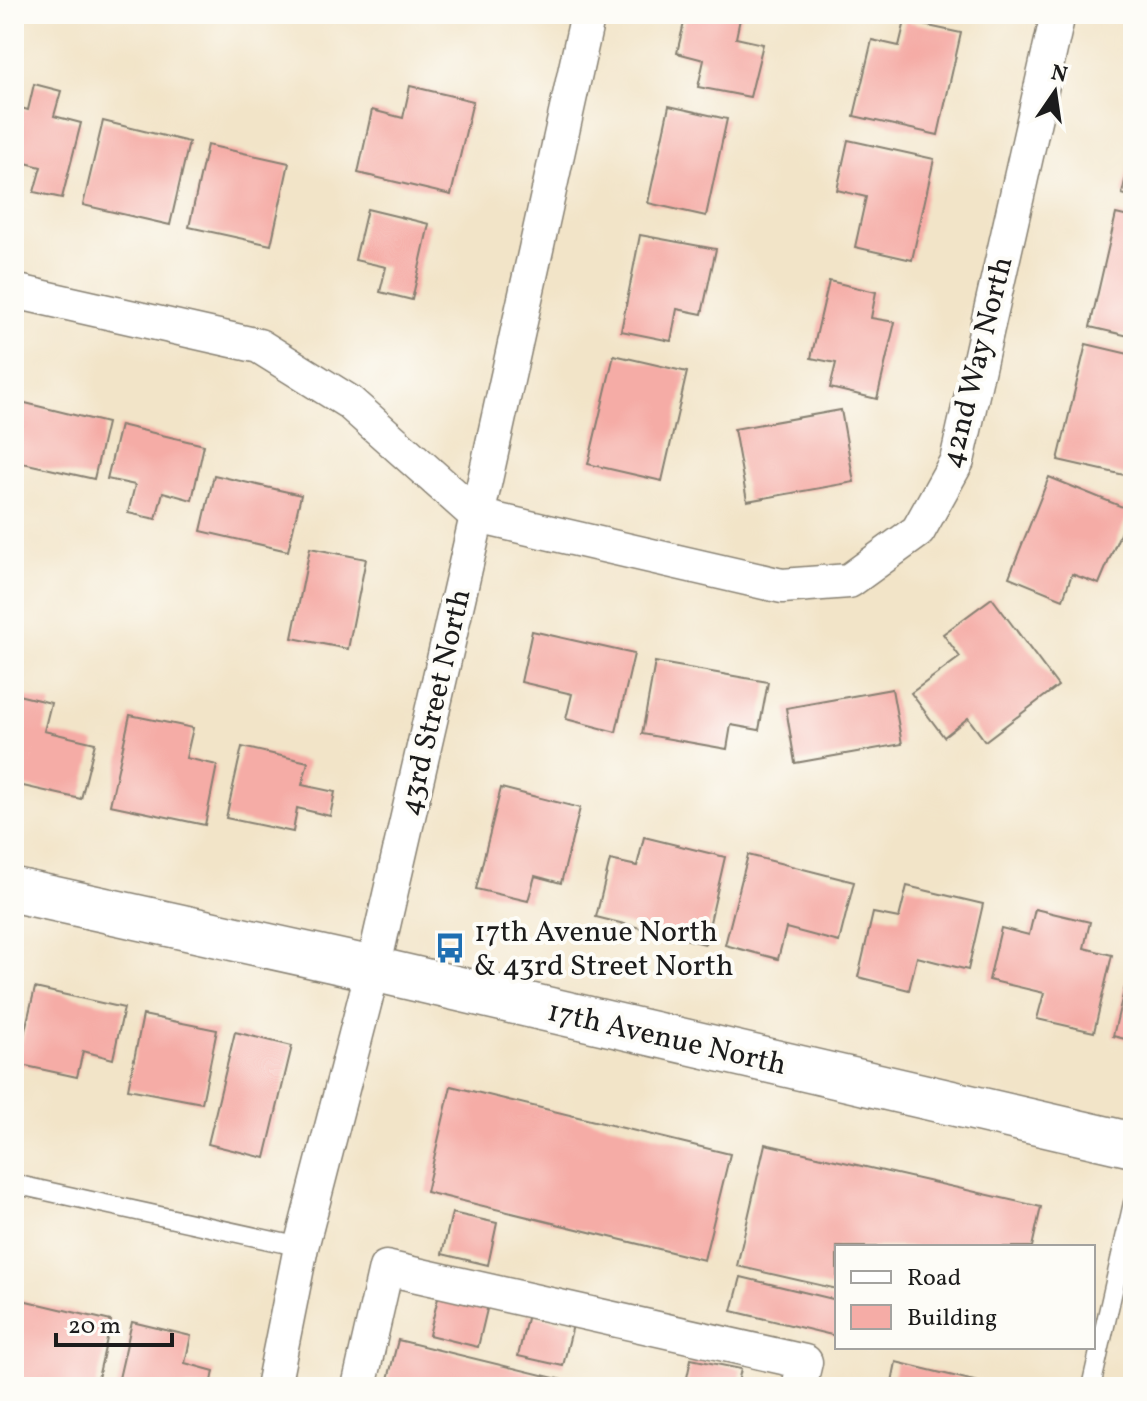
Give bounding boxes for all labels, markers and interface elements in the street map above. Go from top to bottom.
north arrow [1015,52,1095,132]
text: N [1048,58,1070,92]
street label: 42nd Way North [931,252,1025,473]
street label: 43rd Street North [389,585,482,820]
place label: 17th Avenue North & 43rd Street North [474,912,734,988]
bus stop icon: 17th Avenue North & 43rd Street North [433,931,467,965]
street label: 17th Avenue North [543,991,790,1087]
legend [835,1245,1095,1349]
text: Road [907,1262,961,1296]
scale bar [56,1297,172,1347]
text: Building [907,1302,997,1336]
text: 20 m [68,1310,121,1344]

